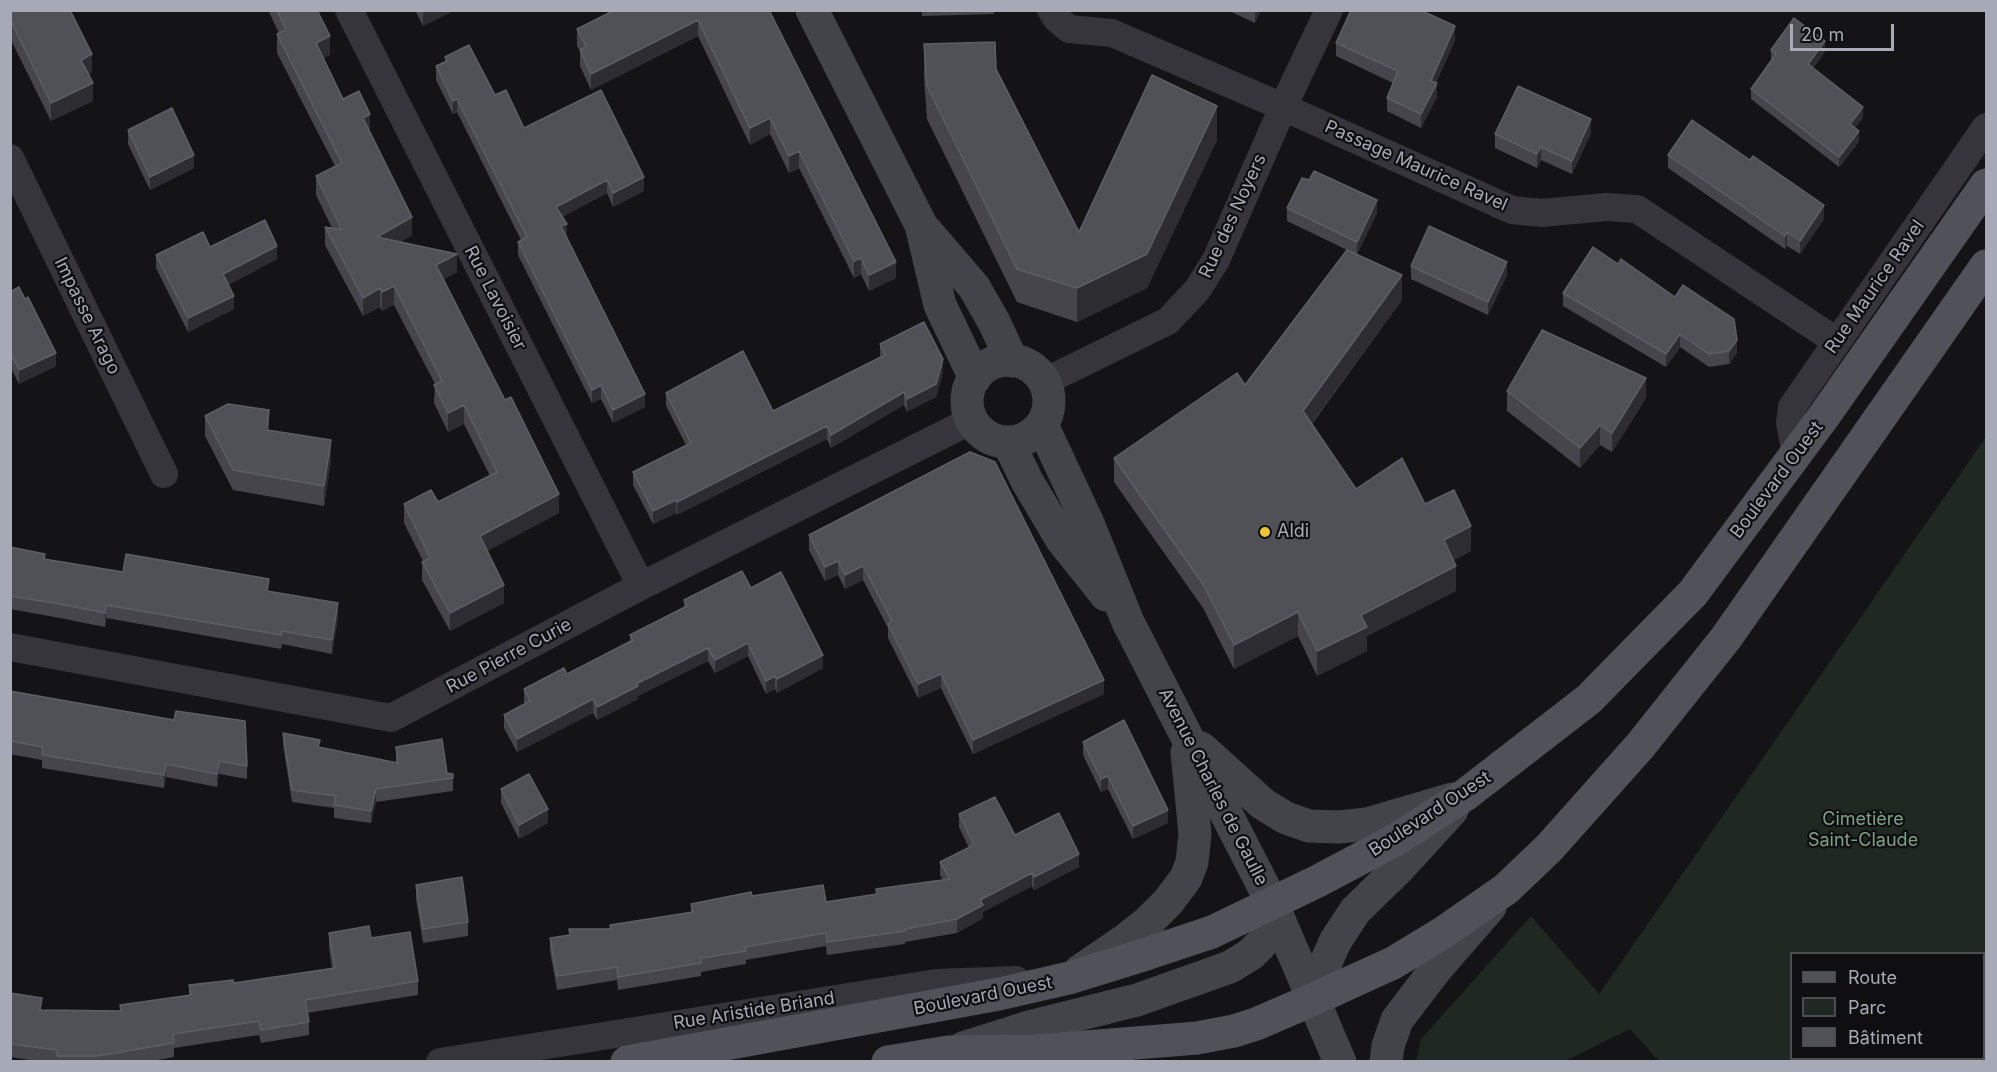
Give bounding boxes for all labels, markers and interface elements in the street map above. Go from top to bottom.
scale bar [1793,12,1896,50]
text: 20 m [1801,24,1844,45]
street label: Passage Maurice Ravel [1321,116,1511,216]
street label: Rue des Noyers [1195,151,1271,281]
street label: Rue Maurice Ravel [1821,216,1929,358]
street label: Rue Lavoisier [460,242,530,354]
street label: Impasse Arago [49,254,125,378]
street label: Boulevard Ouest [1726,417,1828,543]
place label: Aldi [1277,521,1309,543]
marker: Aldi [1258,525,1272,539]
street label: Rue Pierre Curie [443,614,575,698]
street label: Avenue Charles de Gaulle [1154,685,1272,889]
street label: Boulevard Ouest [1365,767,1495,861]
park label: Cimetière Saint-Claude [1808,809,1918,852]
legend [1790,952,1985,1060]
text: Route [1848,967,1897,988]
street label: Boulevard Ouest [912,972,1054,1020]
street label: Rue Aristide Briand [672,988,836,1034]
text: Parc [1848,997,1886,1018]
text: Bâtiment [1848,1027,1923,1048]

